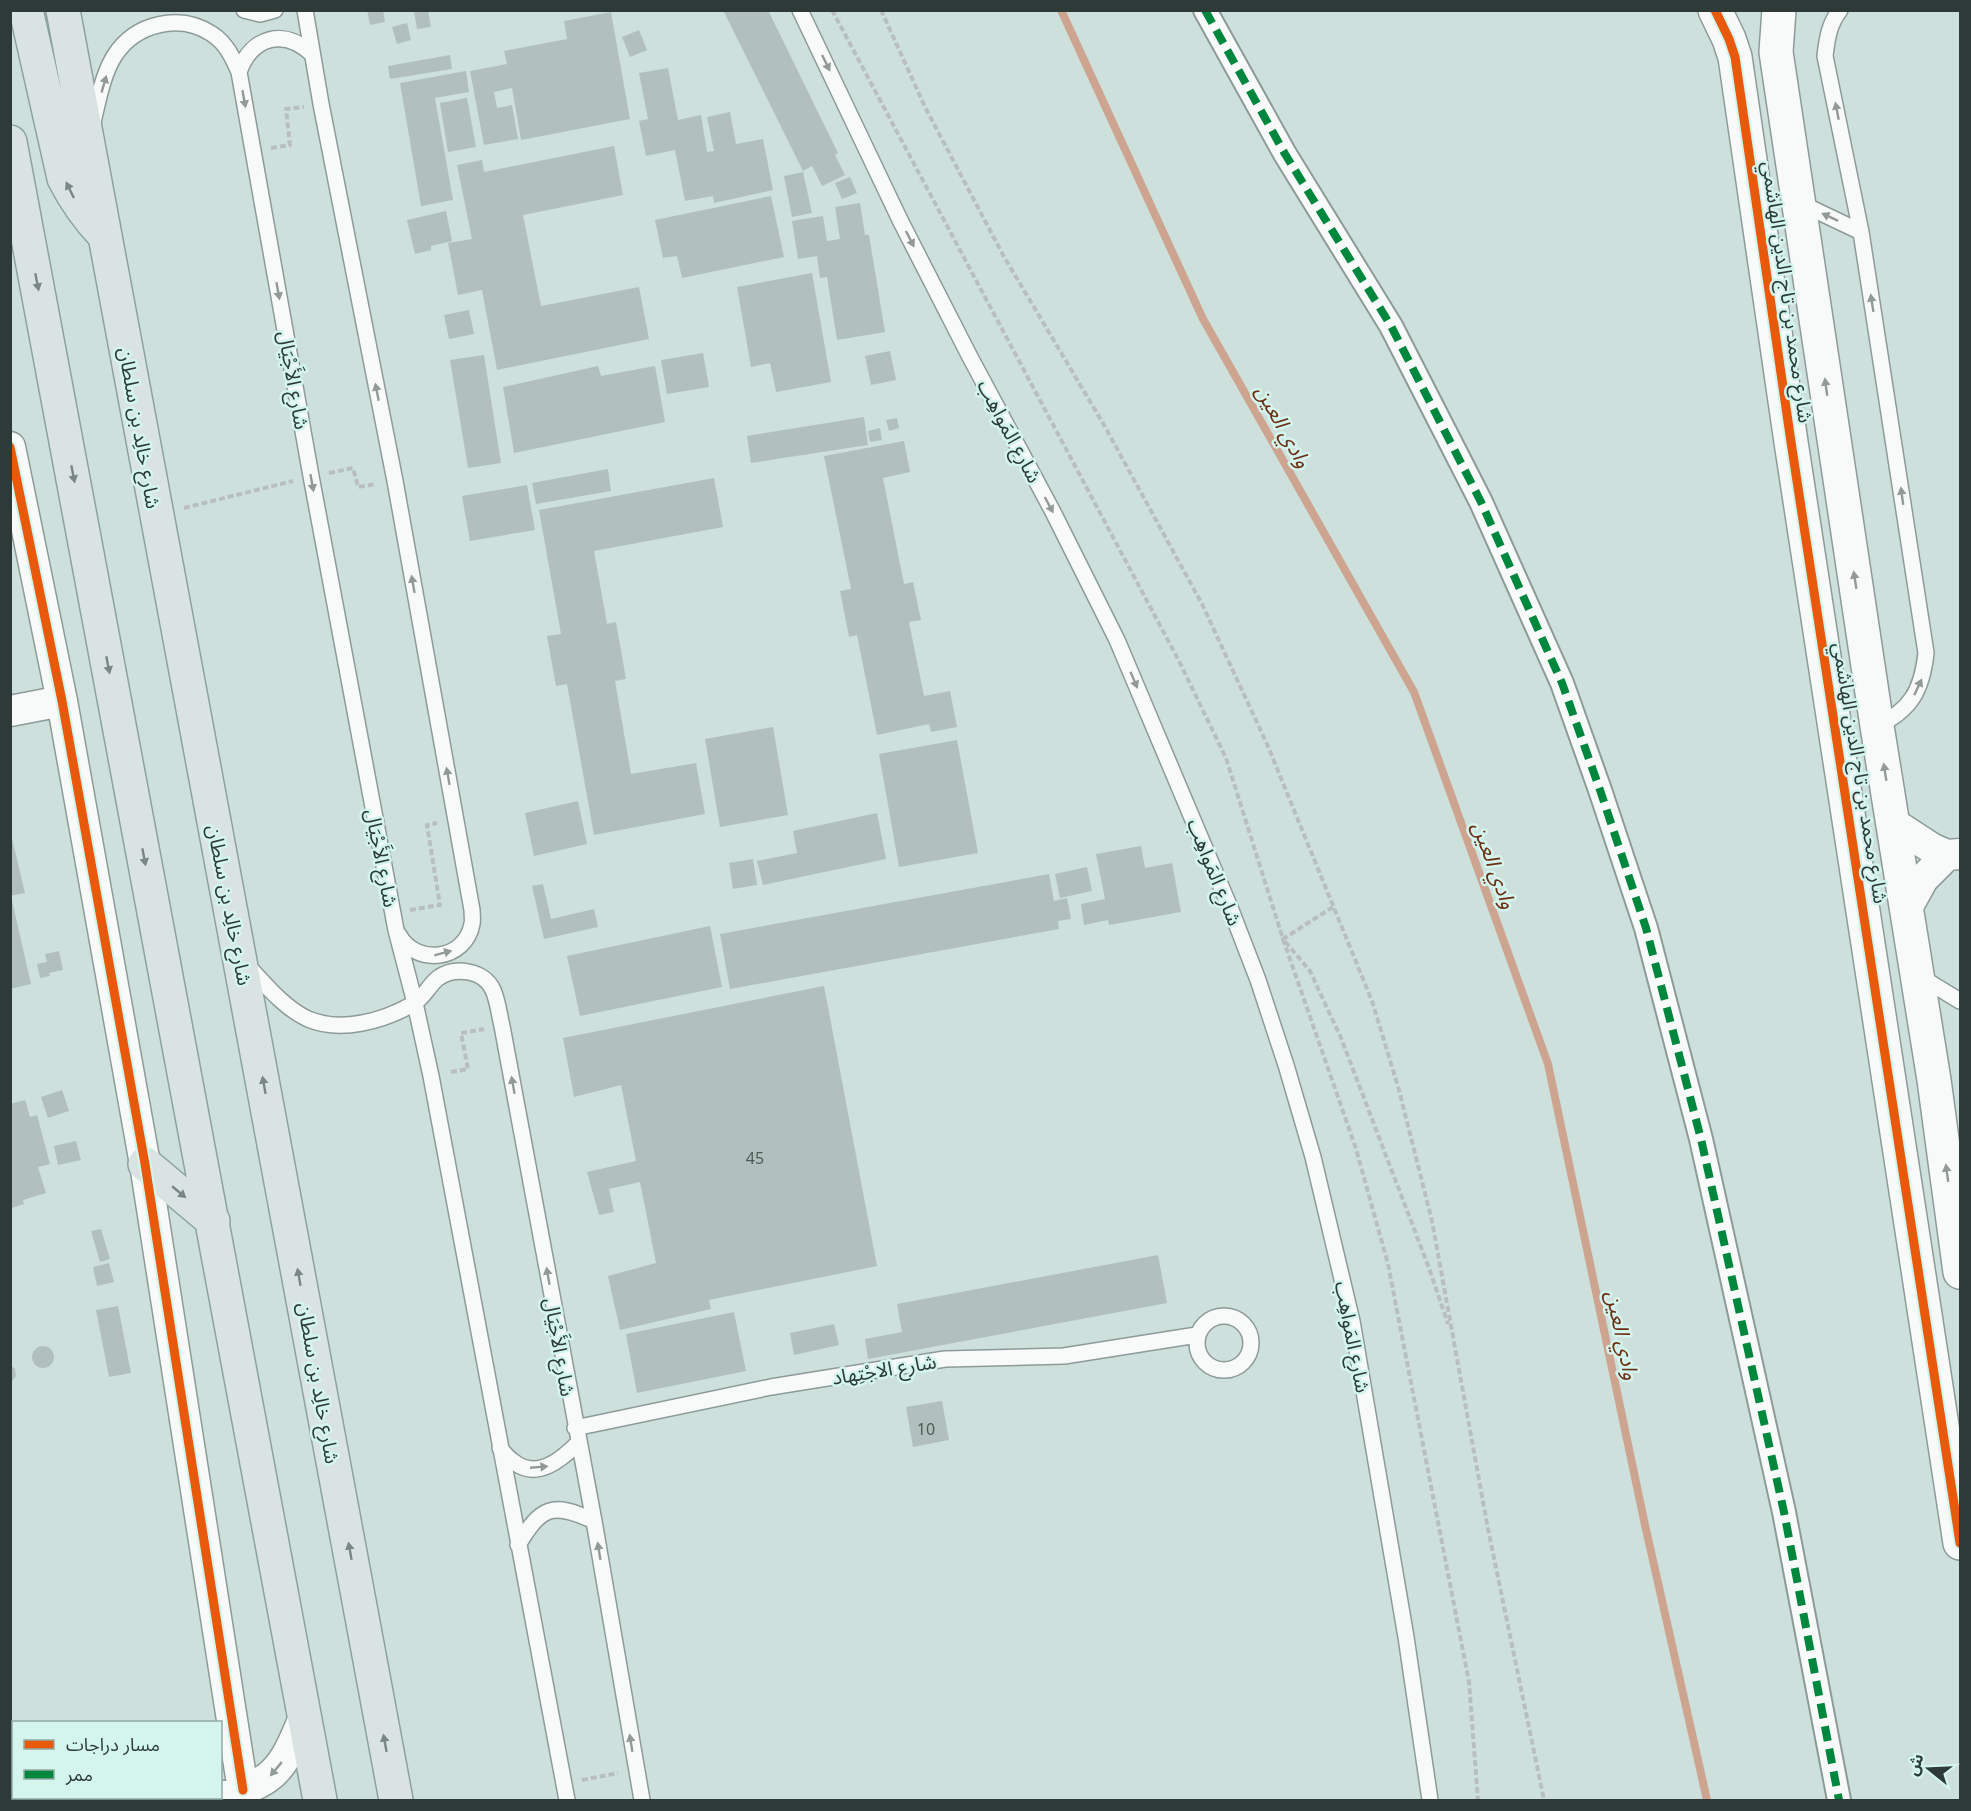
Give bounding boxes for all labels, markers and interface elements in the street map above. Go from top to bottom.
one-way arrow [820,54,830,72]
one-way arrow [100,75,109,93]
one-way arrow [239,89,248,108]
one-way arrow [1832,101,1841,120]
street label: شارع محمد بن تاج الدين الهاشمي [1754,159,1820,425]
one-way arrow [65,181,75,199]
one-way arrow [1821,212,1838,221]
one-way arrow [904,230,914,248]
one-way arrow [33,273,42,292]
one-way arrow [274,281,283,300]
one-way arrow [1868,293,1877,312]
street label: شارع الأَجْيَال [270,329,316,432]
street label: شارع خالِد بن سلطان [111,345,167,511]
street label: شارع المَواهِب [970,375,1049,488]
one-way arrow [1822,377,1831,396]
water label: وادي العين [1247,380,1318,474]
one-way arrow [372,383,381,402]
one-way arrow [68,464,77,483]
one-way arrow [308,473,317,492]
one-way arrow [1898,486,1907,505]
one-way arrow [1044,496,1054,513]
one-way arrow [1850,570,1859,589]
one-way arrow [408,574,417,593]
street label: شارع محمد بن تاج الدين الهاشمي [1824,640,1895,906]
one-way arrow [104,656,113,675]
one-way arrow [1130,671,1139,689]
one-way arrow [1913,678,1923,696]
one-way arrow [1880,763,1889,782]
one-way arrow [443,766,452,785]
street label: شارع الأَجْيَال [357,807,405,910]
street label: شارع المَواهِب [1179,814,1249,930]
water label: وادي العين [1464,818,1524,913]
street label: شارع خالِد بن سلطان [199,822,259,988]
one-way arrow [140,848,149,867]
one-way arrow [434,948,452,958]
one-way arrow [259,1075,268,1094]
one-way arrow [508,1075,517,1094]
house number: 45 [746,1147,764,1169]
one-way arrow [1942,1163,1951,1182]
one-way arrow [171,1186,187,1199]
one-way arrow [294,1267,303,1286]
one-way arrow [543,1267,552,1286]
street label: شارع المَواهِب [1327,1279,1377,1396]
water label: وادي العين [1597,1288,1646,1383]
street label: شارع الأَجْيَال [536,1296,582,1399]
street label: شارع خالِد بن سلطان [290,1300,346,1466]
street label: شارع الاجْتِهاد [830,1347,938,1393]
house number: 10 [917,1418,935,1440]
one-way arrow [530,1462,549,1472]
one-way arrow [594,1541,603,1560]
one-way arrow [345,1542,354,1561]
legend [12,1721,222,1799]
text: مسار دراجات [66,1732,160,1756]
one-way arrow [380,1733,389,1752]
one-way arrow [626,1733,635,1752]
north arrow [1899,1739,1959,1799]
text: ش [1901,1750,1929,1778]
one-way arrow [270,1761,282,1776]
text: ممر [65,1762,93,1786]

